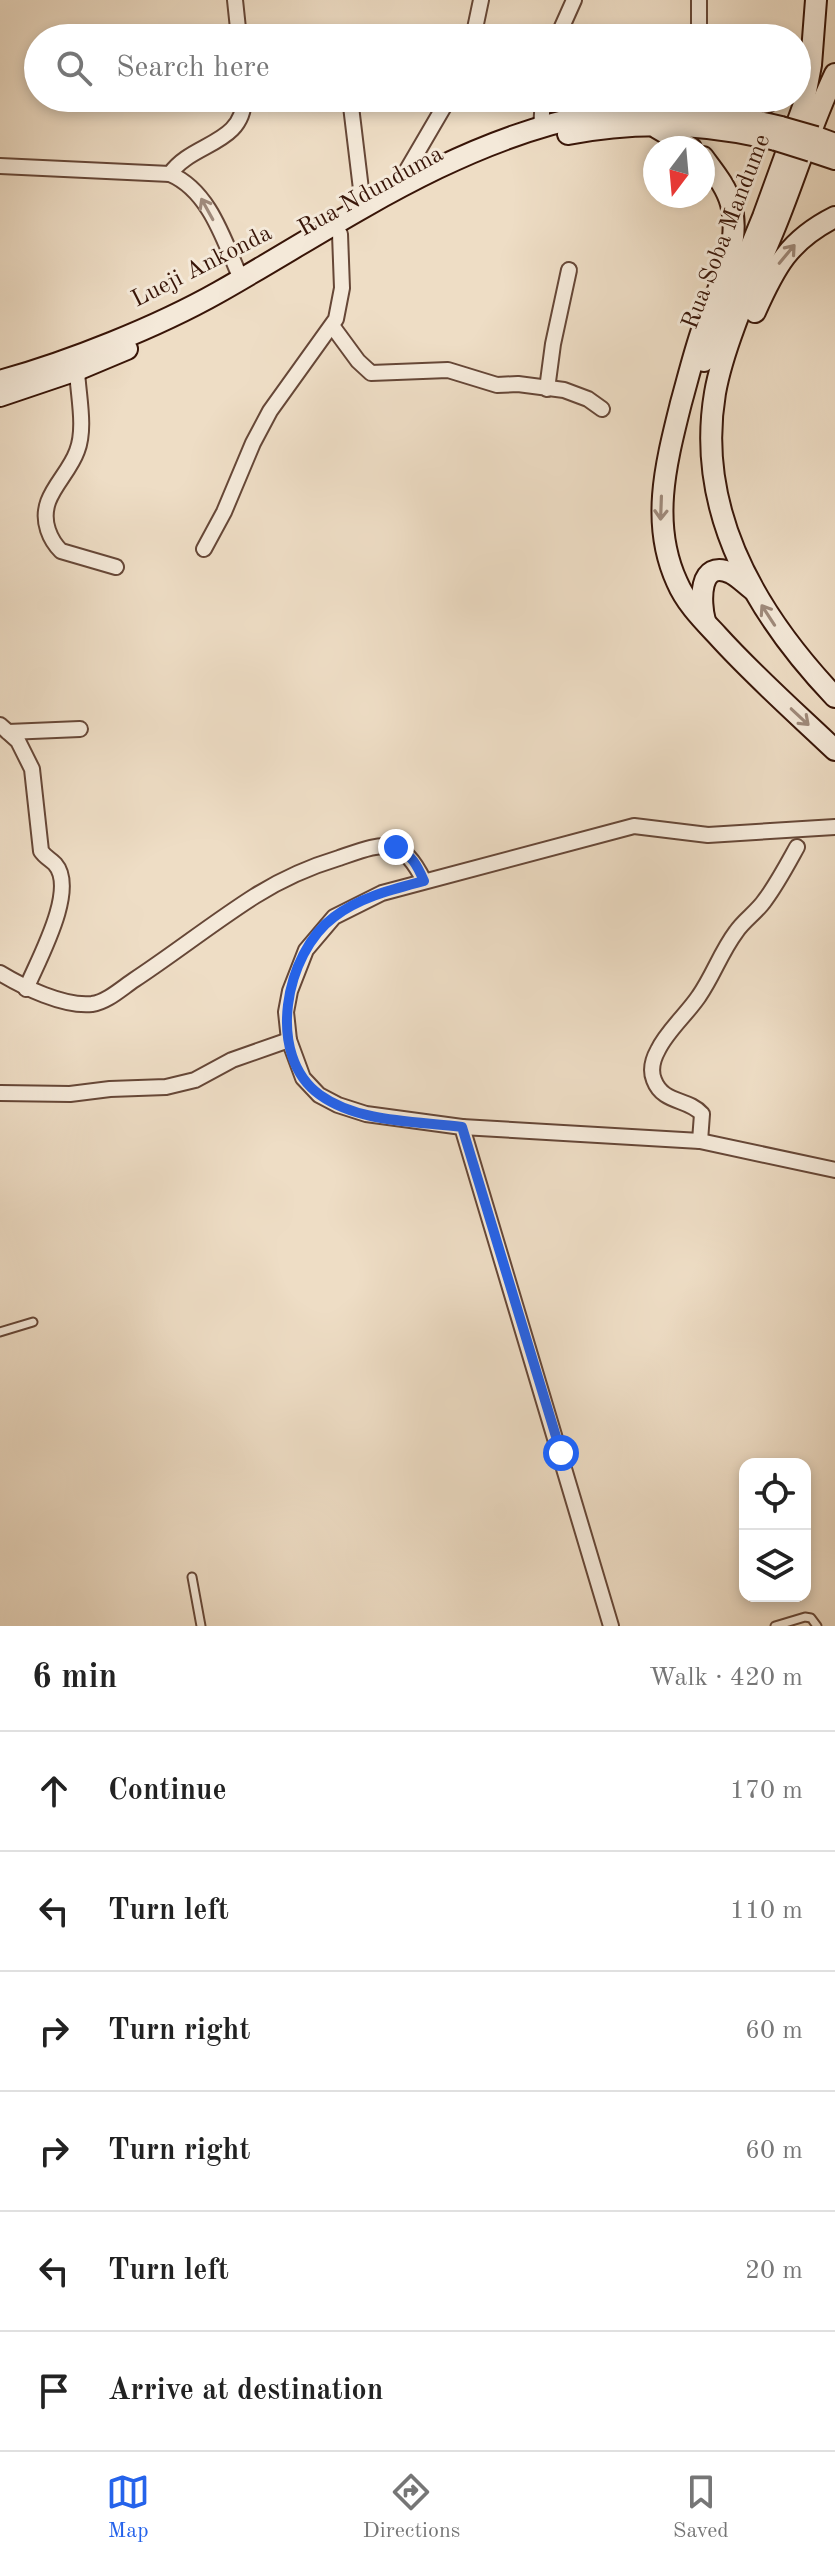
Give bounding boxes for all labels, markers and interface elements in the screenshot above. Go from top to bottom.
search box [24,24,811,112]
icon: search [52,46,96,90]
text: Search here [116,53,270,83]
street label: Rua Soba Mandume [679,131,775,333]
north arrow [643,136,715,208]
street label: Rua Ndunduma [295,142,448,242]
one-way arrow [199,198,215,221]
street label: Lueji Ankonda [128,221,276,313]
one-way arrow [778,245,796,265]
one-way arrow [654,494,669,521]
one-way arrow [760,604,776,627]
one-way arrow [790,707,810,726]
route end [378,829,414,865]
route start [543,1435,579,1471]
map controls [739,1458,811,1602]
button: locate [739,1458,811,1530]
button: layers [739,1530,811,1602]
text: 6 min [32,1661,117,1695]
text: Walk · 420 m [649,1665,803,1691]
icon: ahead [32,1769,76,1813]
text: Continue [108,1776,227,1806]
text: 170 m [730,1778,803,1804]
icon: left [32,1889,76,1933]
text: Turn left [108,1896,229,1926]
text: 110 m [730,1898,803,1924]
icon: right [32,2009,76,2053]
text: Turn right [108,2016,250,2046]
text: 60 m [745,2018,803,2044]
icon: right [32,2129,76,2173]
text: Turn right [108,2136,250,2166]
text: 60 m [745,2138,803,2164]
icon: left [32,2249,76,2293]
text: Turn left [108,2256,229,2286]
text: 20 m [745,2258,803,2284]
icon: arrive [32,2369,76,2413]
text: Arrive at destination [108,2376,383,2406]
tab: Map [106,2470,150,2545]
tab: Directions [363,2470,460,2545]
tab: Saved [673,2470,729,2545]

